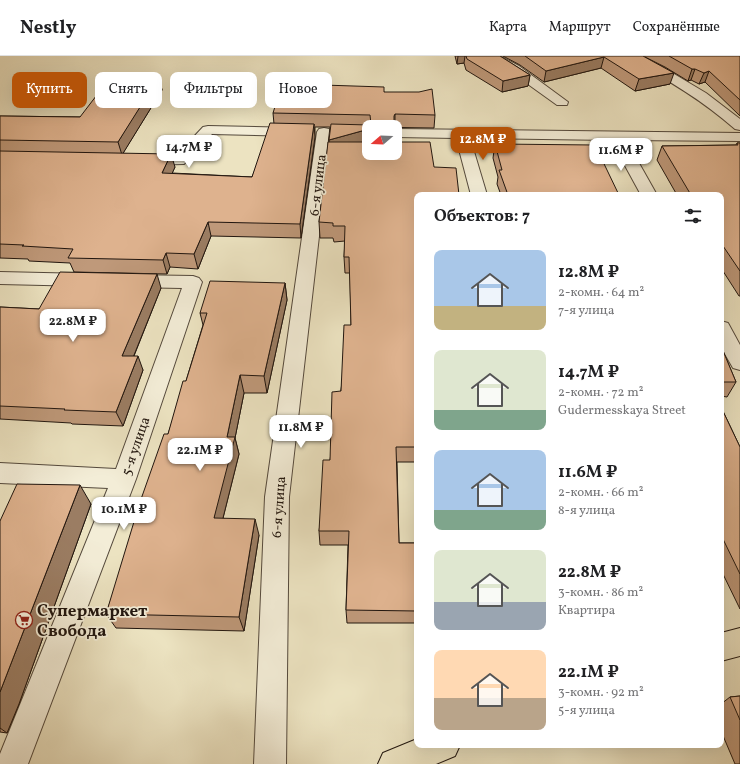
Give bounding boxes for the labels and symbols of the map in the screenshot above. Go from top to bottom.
north arrow [362,120,402,160]
pin: 12.8M ₽ [446,127,520,161]
pin: 14.7M ₽ [152,135,226,169]
pin: 11.6M ₽ [584,138,658,172]
street label: 6-я улица [305,153,332,217]
pin: 22.8M ₽ [36,309,110,343]
street label: 5-я улица [117,414,155,479]
pin: 11.8M ₽ [264,415,338,449]
pin: 22.1M ₽ [163,438,237,472]
street label: 6-я улица [268,475,291,539]
pin: 10.1M ₽ [87,497,161,531]
place label: Супермаркет Свобода [37,600,148,643]
supermarket icon: Супермаркет Свобода [14,610,34,630]

